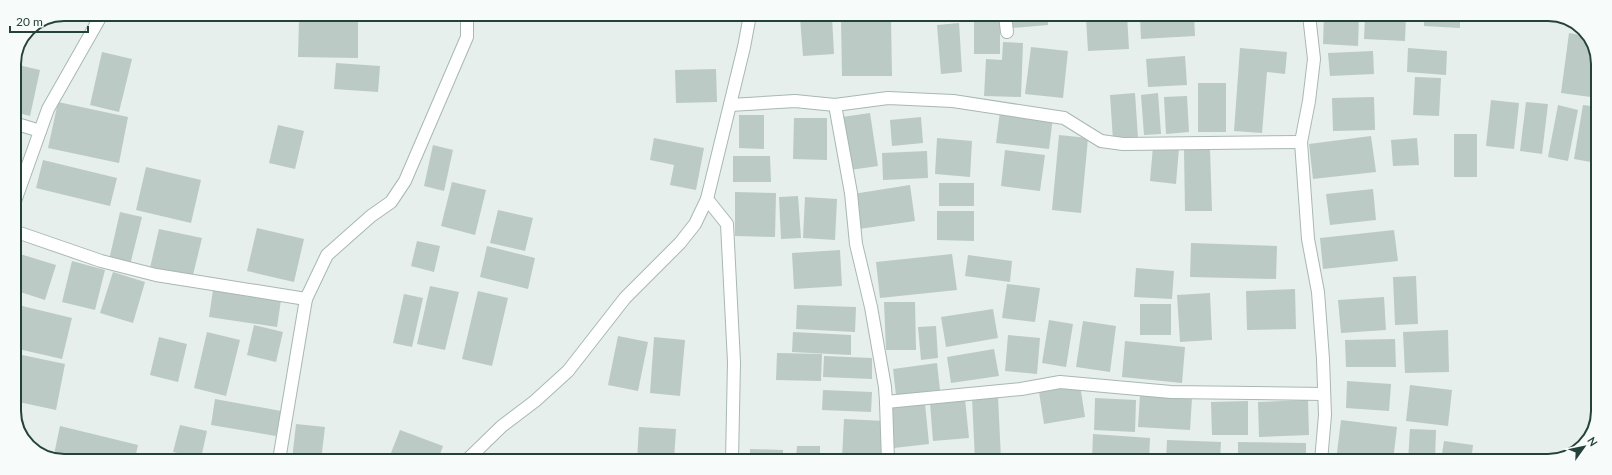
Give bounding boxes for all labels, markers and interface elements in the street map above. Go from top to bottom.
scale bar [10,8,88,34]
text: 20 m [16,14,43,29]
north arrow [1564,427,1604,467]
text: N [1585,434,1601,448]

